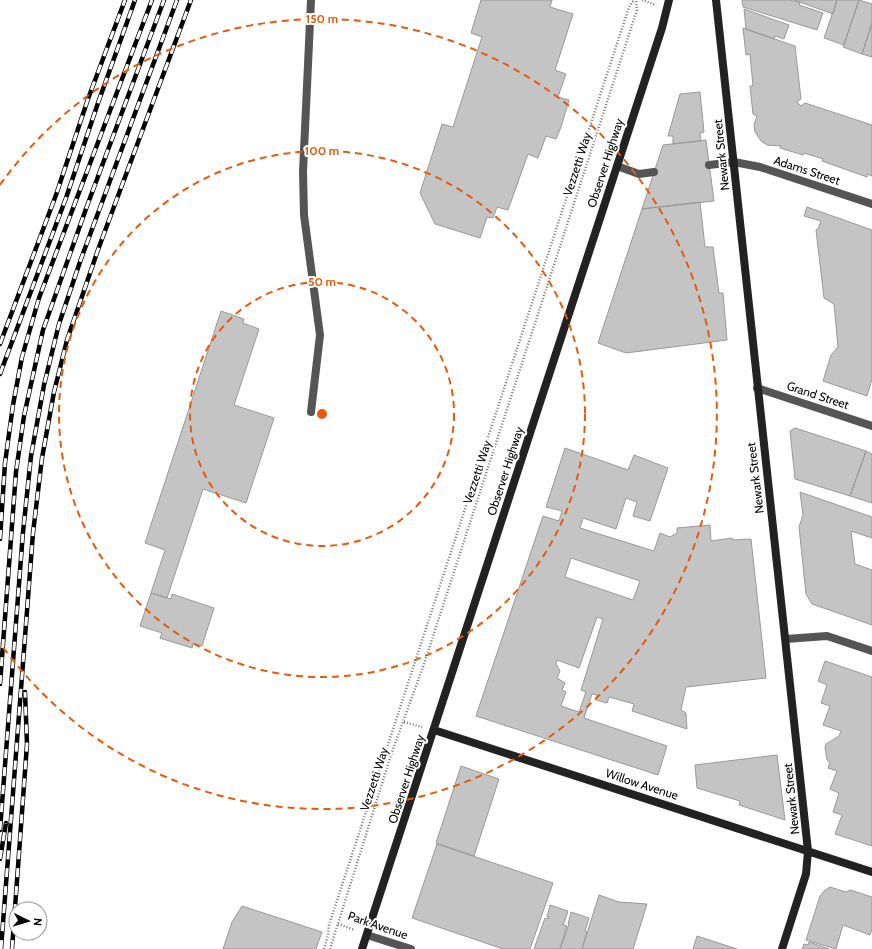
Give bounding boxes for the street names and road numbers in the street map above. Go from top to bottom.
street label: Observer Highway [584,117,626,209]
street label: Newark Street [710,119,732,191]
street label: Vezzetti Way [560,130,594,198]
street label: Adams Street [772,152,842,188]
street label: Grand Street [785,378,851,412]
street label: Observer Highway [484,425,526,517]
street label: Vezzetti Way [460,438,494,506]
street label: Newark Street [743,442,767,514]
street label: Observer Highway [385,733,427,825]
street label: Vezzetti Way [357,745,391,813]
street label: Newark Street [780,763,802,835]
street label: Willow Avenue [604,765,680,803]
street label: Park Avenue [346,908,410,942]

